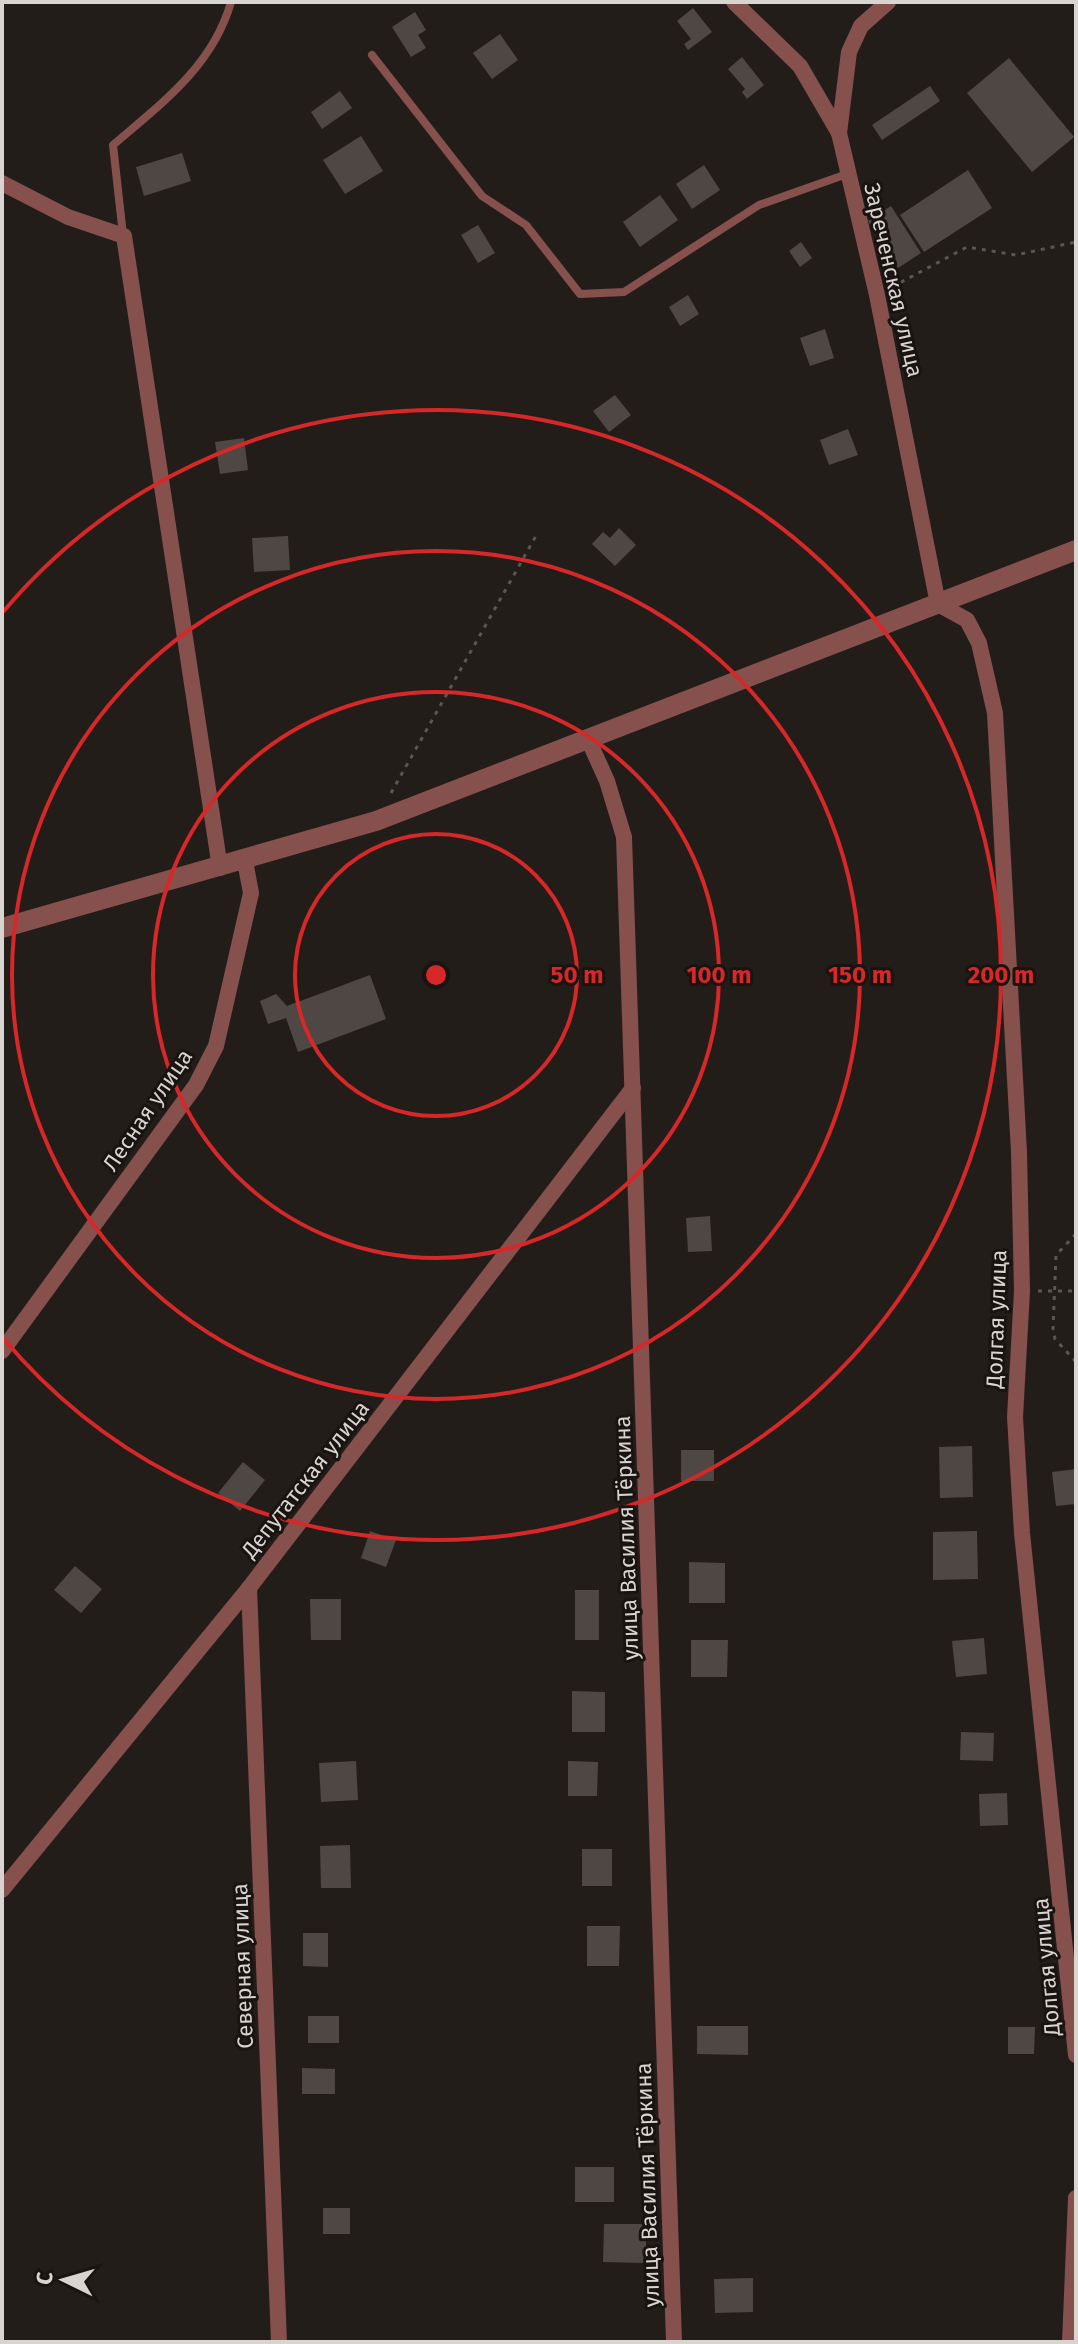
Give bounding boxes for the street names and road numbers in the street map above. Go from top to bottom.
street label: Зареченская улица [858,180,929,380]
street label: Лесная улица [97,1044,198,1176]
street label: Долгая улица [981,1249,1012,1390]
street label: Депутатская улица [235,1395,375,1564]
street label: улица Василия Тёркина [609,1415,644,1661]
street label: Северная улица [226,1883,259,2049]
street label: Долгая улица [1027,1897,1066,2038]
street label: улица Василия Тёркина [630,2062,665,2308]

